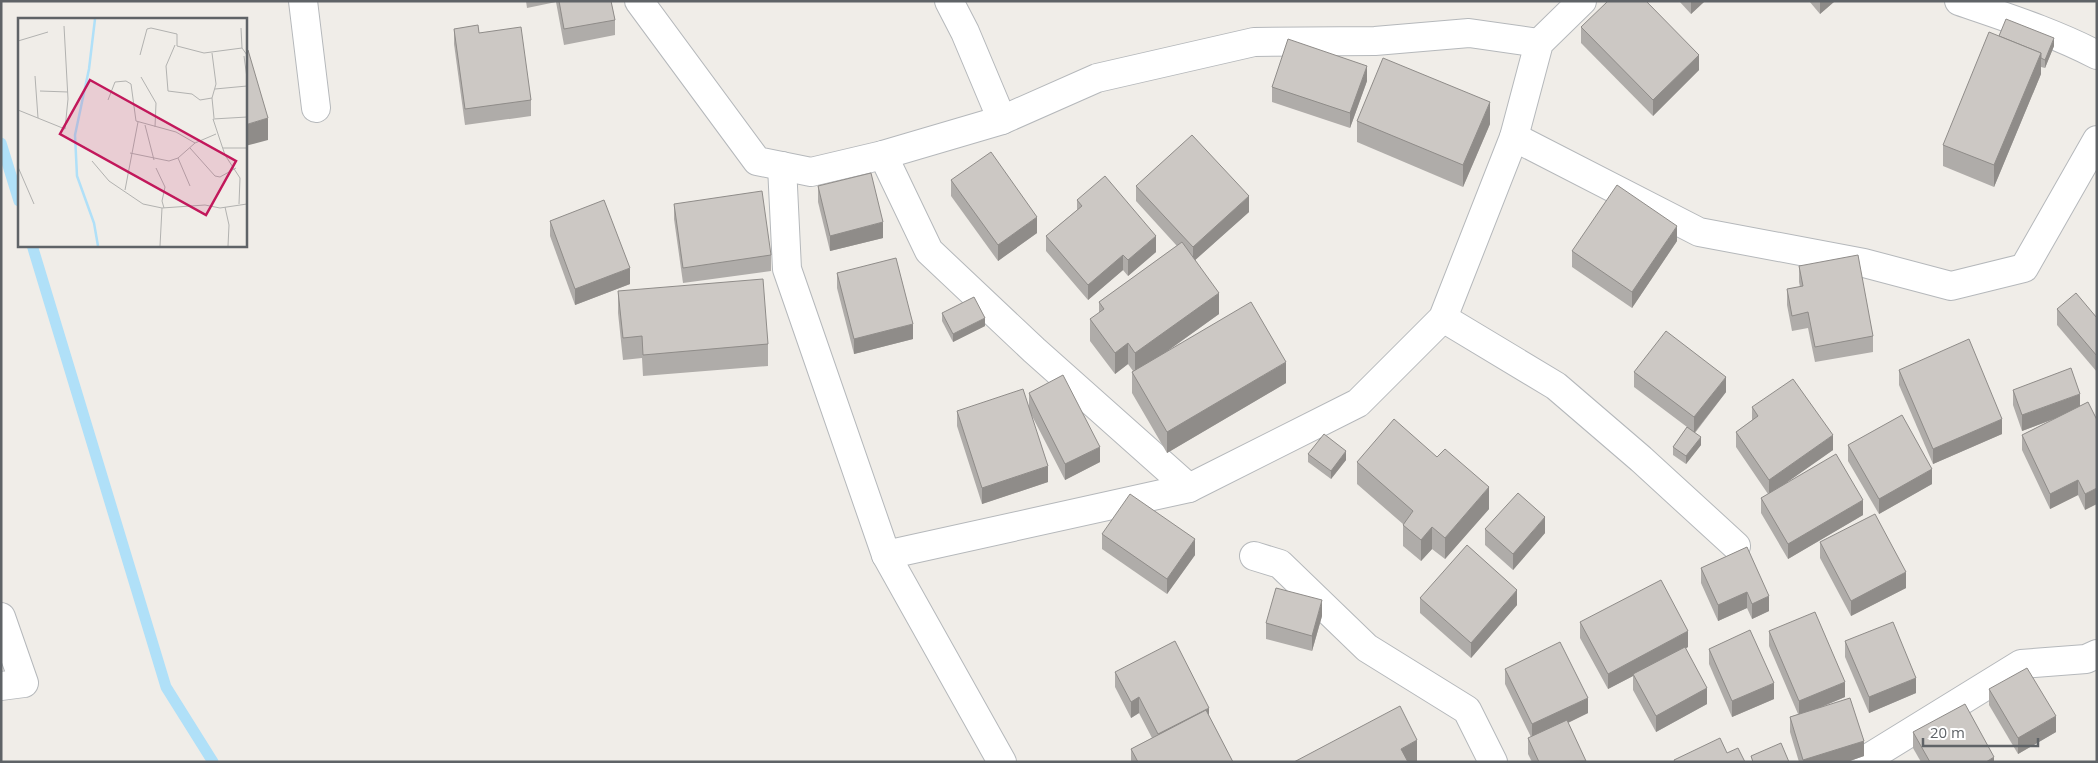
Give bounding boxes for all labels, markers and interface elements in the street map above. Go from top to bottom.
inset map [18,18,246,246]
scale bar [1923,716,2038,748]
text: 20 m [1930,722,1965,742]

